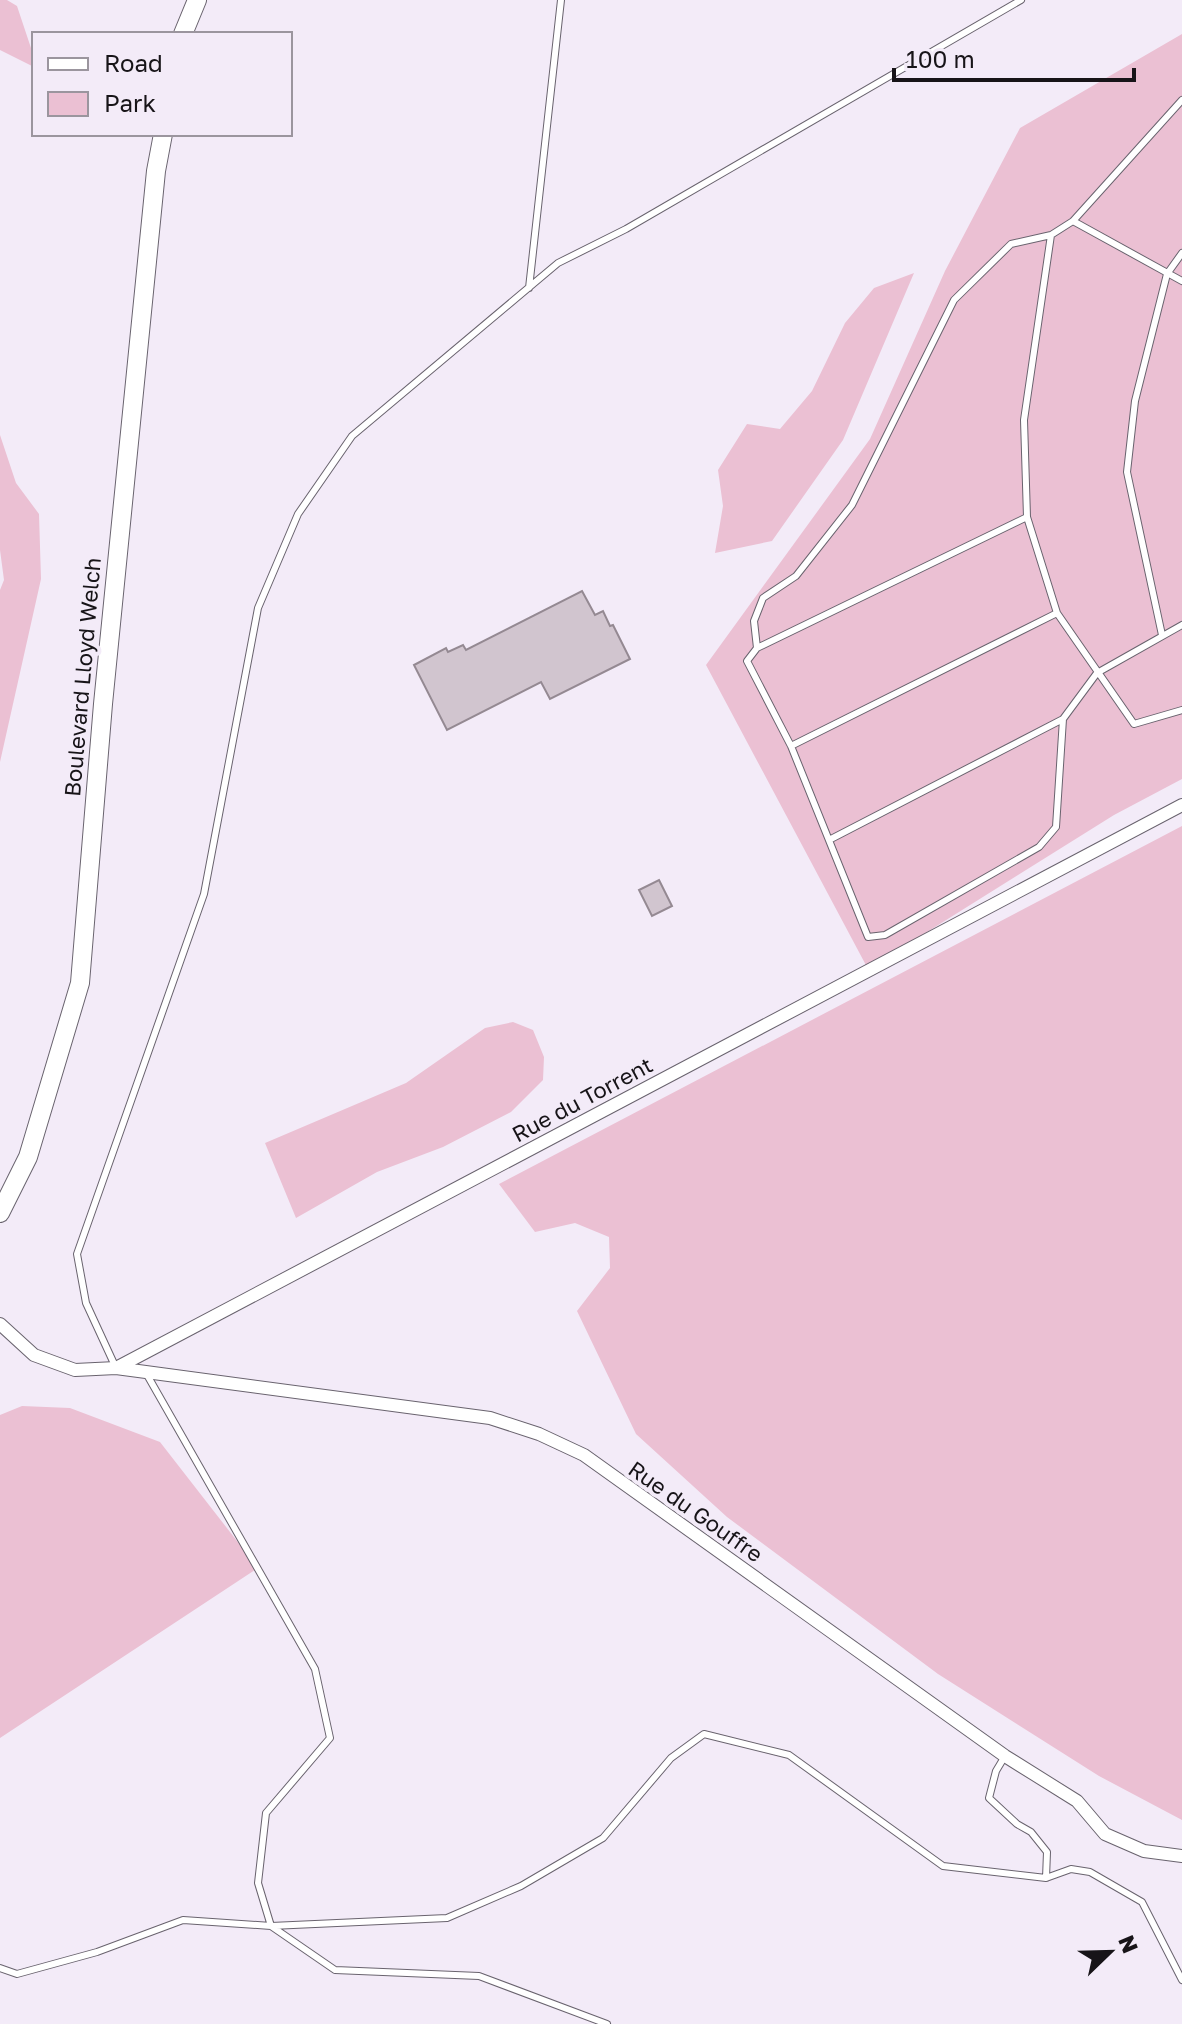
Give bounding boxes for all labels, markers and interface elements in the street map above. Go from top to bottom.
legend [32,32,292,136]
scale bar [894,32,1134,82]
text: 100 m [906,44,975,73]
text: Road [104,48,163,77]
text: Park [104,88,156,117]
street label: Boulevard Lloyd Welch [58,556,106,798]
street label: Rue du Torrent [507,1051,657,1147]
street label: Rue du Gouffre [624,1455,768,1567]
north arrow [1070,1912,1150,1992]
text: N [1113,1931,1145,1957]

